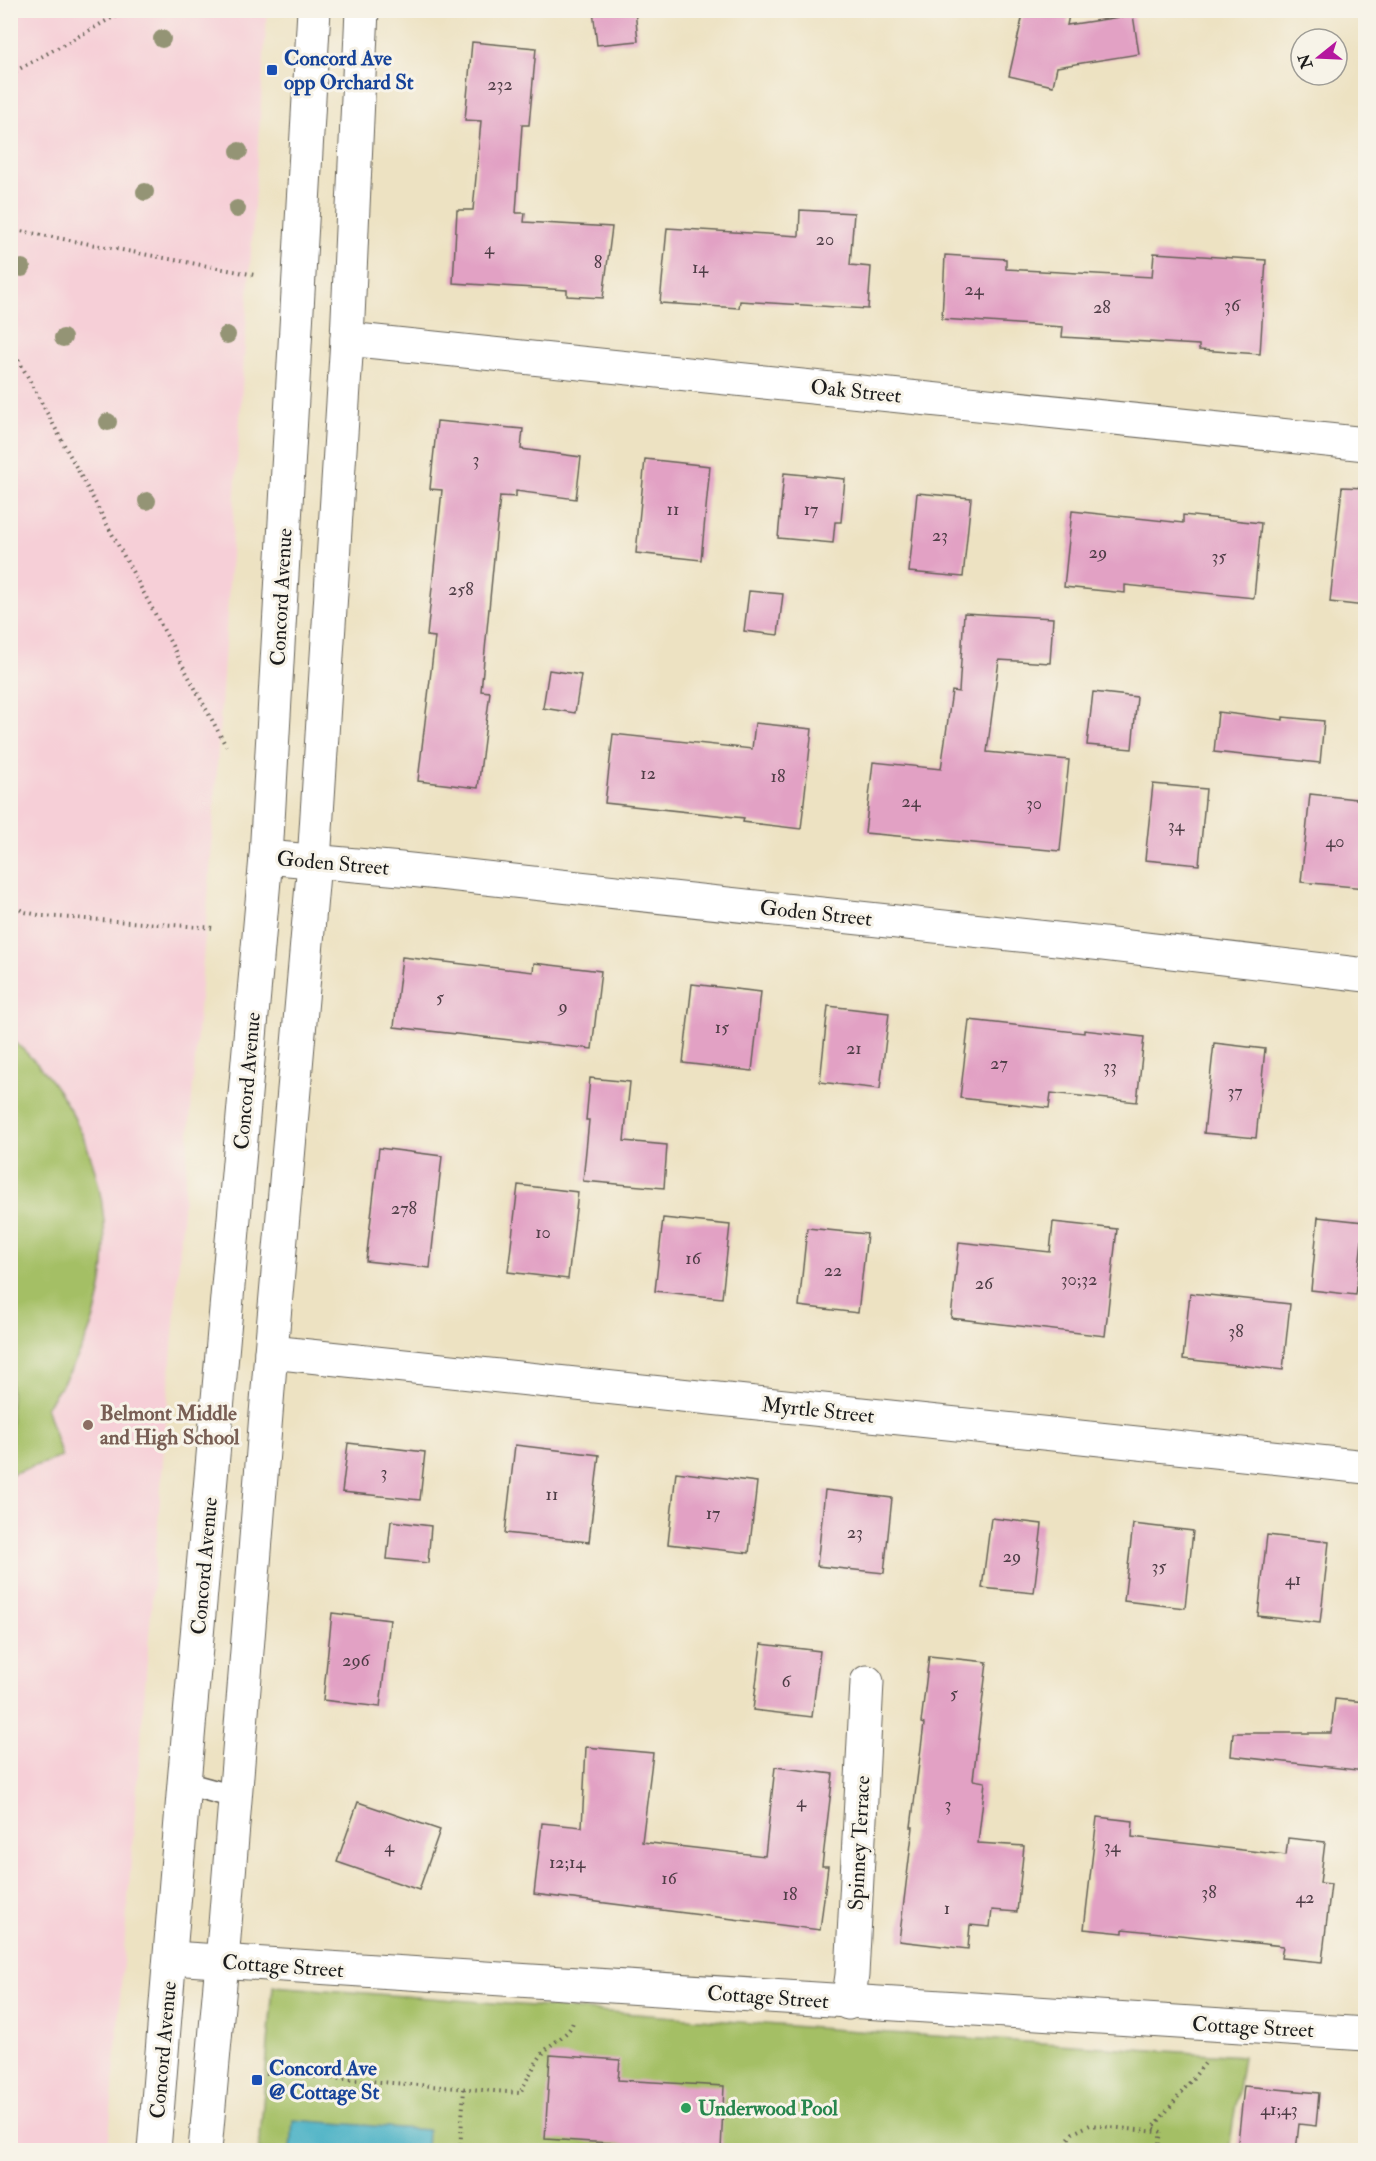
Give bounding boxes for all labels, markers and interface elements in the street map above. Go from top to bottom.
north arrow [1289,27,1349,87]
place label: Concord Ave opp Orchard St [284,45,414,96]
text: N [1294,51,1318,72]
marker: Concord Ave opp Orchard St [265,63,279,77]
house number: 232 [487,73,513,96]
house number: 20 [816,228,834,251]
house number: 4 [484,237,495,260]
house number: 8 [594,251,602,274]
house number: 14 [692,256,709,279]
house number: 24 [965,278,985,301]
house number: 36 [1224,294,1241,317]
house number: 28 [1093,296,1111,319]
street label: Oak Street [809,373,903,410]
house number: 3 [473,448,479,471]
house number: 11 [667,498,679,521]
house number: 17 [804,498,818,521]
house number: 23 [932,524,948,547]
street label: Concord Avenue [264,527,299,667]
house number: 29 [1089,541,1107,564]
house number: 35 [1212,545,1226,568]
house number: 258 [448,578,474,601]
house number: 12 [640,762,656,785]
house number: 18 [771,765,785,788]
house number: 24 [902,790,922,813]
house number: 30 [1026,792,1042,815]
house number: 34 [1168,814,1186,837]
house number: 40 [1326,830,1344,853]
street label: Goden Street [276,845,390,882]
street label: Goden Street [758,894,874,933]
house number: 5 [436,986,444,1009]
house number: 9 [556,995,568,1018]
street label: Concord Avenue [228,1011,267,1151]
house number: 15 [715,1016,729,1039]
house number: 21 [846,1037,862,1060]
house number: 27 [990,1052,1008,1075]
house number: 33 [1103,1055,1117,1078]
house number: 37 [1227,1080,1243,1103]
house number: 278 [391,1197,417,1220]
house number: 10 [535,1221,551,1244]
house number: 16 [685,1247,702,1270]
house number: 22 [824,1259,842,1282]
house number: 30;32 [1061,1268,1097,1291]
house number: 26 [975,1272,994,1295]
house number: 38 [1228,1320,1244,1343]
street label: Myrtle Street [760,1391,876,1430]
place label: Belmont Middle and High School [100,1400,240,1451]
marker: Belmont Middle and High School [81,1418,95,1432]
house number: 3 [381,1461,387,1484]
house number: 11 [546,1483,558,1506]
street label: Concord Avenue [185,1496,224,1636]
house number: 17 [706,1502,720,1525]
house number: 23 [847,1521,863,1544]
house number: 29 [1003,1545,1021,1568]
house number: 35 [1152,1555,1166,1578]
house number: 41 [1285,1568,1301,1591]
house number: 296 [342,1649,371,1672]
house number: 6 [781,1670,791,1693]
house number: 5 [950,1682,958,1705]
street label: Spinney Terrace [842,1775,877,1911]
house number: 4 [796,1790,807,1813]
house number: 3 [945,1793,951,1816]
house number: 4 [384,1835,395,1858]
house number: 34 [1104,1835,1122,1858]
house number: 12;14 [549,1851,586,1874]
house number: 16 [661,1867,678,1890]
house number: 38 [1201,1881,1217,1904]
house number: 18 [783,1883,797,1906]
house number: 42 [1296,1886,1314,1909]
house number: 1 [944,1897,950,1920]
street label: Cottage Street [221,1949,345,1984]
street label: Concord Avenue [144,1980,183,2120]
street label: Cottage Street [706,1980,830,2015]
street label: Cottage Street [1191,2011,1315,2044]
place label: Concord Ave @ Cottage St [269,2055,379,2106]
marker: Concord Ave @ Cottage St [250,2073,264,2087]
place label: Underwood Pool [698,2095,838,2122]
house number: 41;43 [1260,2098,1298,2121]
marker: Underwood Pool [679,2101,693,2115]

